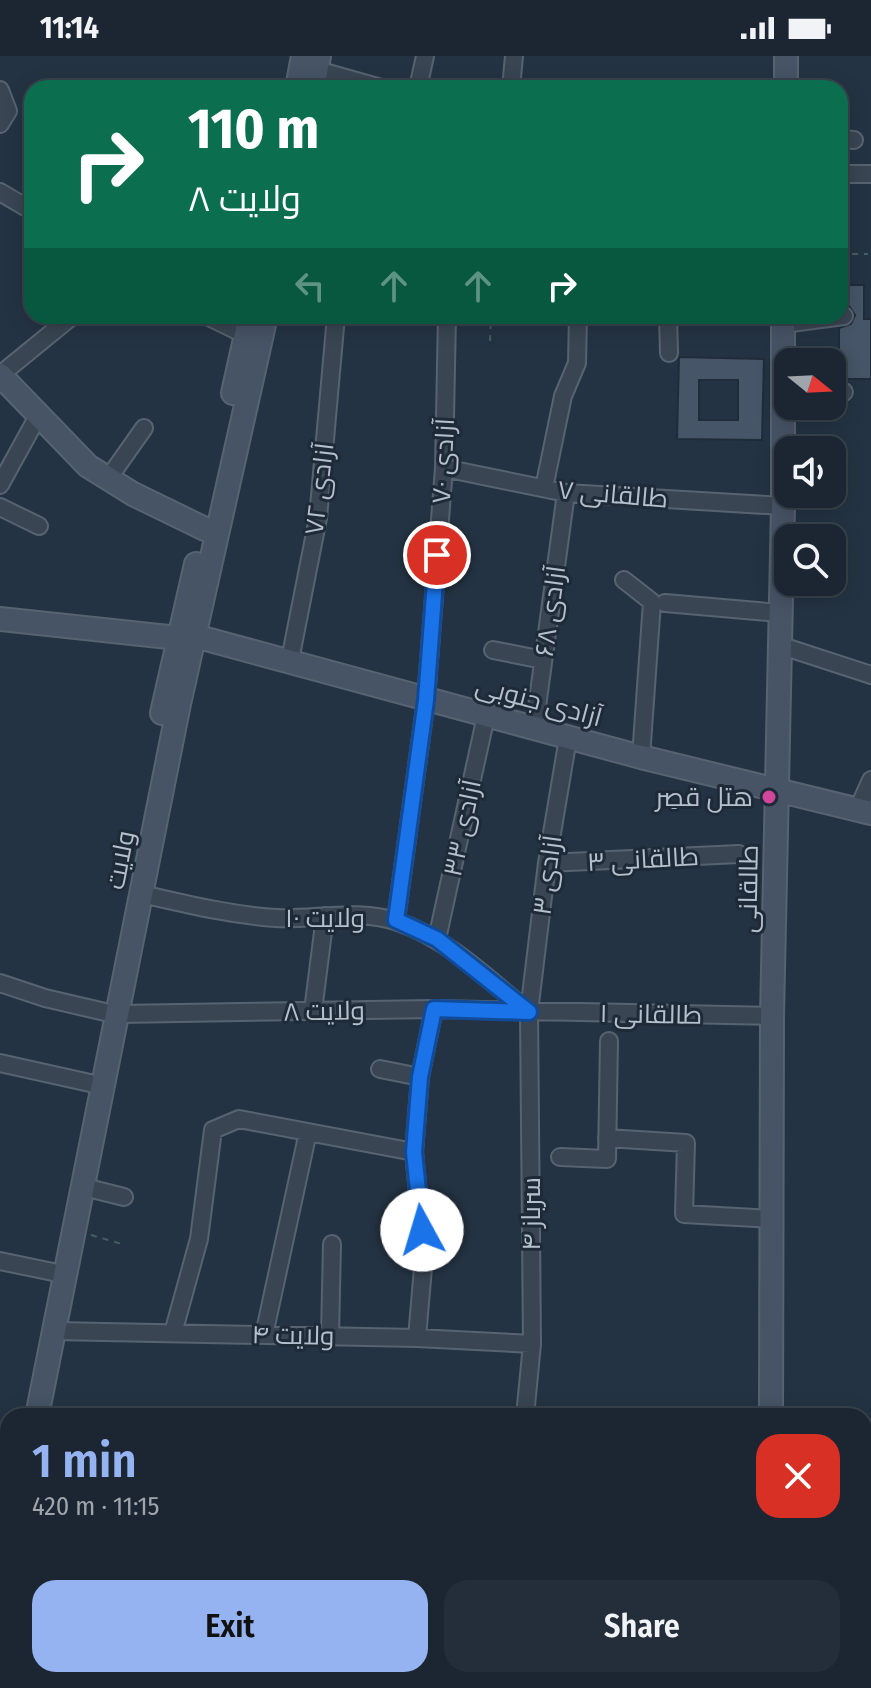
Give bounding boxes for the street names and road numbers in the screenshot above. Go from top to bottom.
street label: آزادی ۷۰ [426,418,461,505]
street label: آزادی ۷۲ [298,441,341,537]
street label: طالقانی ۷ [556,474,669,515]
street label: آزادی ۶۸ [529,564,572,659]
street label: آزادی جنوبی [472,670,606,733]
street label: آزادی ۳۳ [437,777,488,879]
street label: ولایت [100,828,141,892]
street label: آزادی ۳ [527,833,568,917]
street label: طالقانی ۳ [586,841,700,878]
street label: طالقانی [732,845,765,933]
street label: ولایت ۱۰ [285,903,365,934]
street label: ولایت ۸ [283,995,365,1028]
street label: طالقانی ۱ [599,998,703,1031]
street label: سرباز ۴ [516,1177,547,1251]
street label: ولایت ۴ [251,1319,334,1352]

